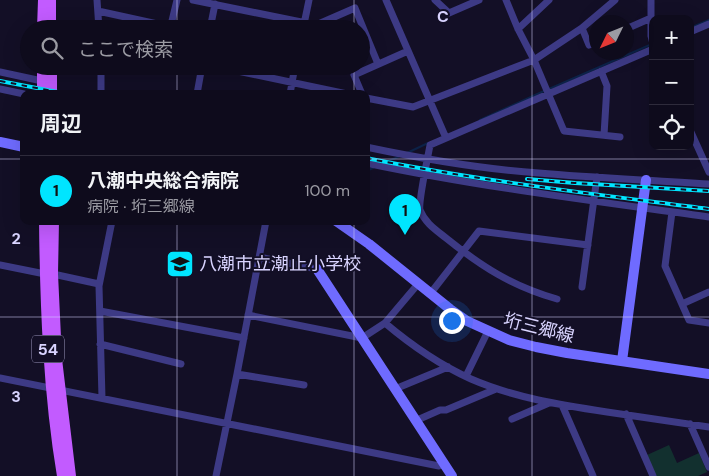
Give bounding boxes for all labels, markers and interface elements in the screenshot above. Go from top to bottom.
text: C [437,6,449,27]
north arrow [589,15,634,60]
map controls [649,15,694,150]
button: + [649,15,694,60]
search box [20,20,370,75]
icon: search [38,34,66,62]
text: ここで検索 [78,37,173,62]
button: − [649,60,694,105]
button: locate [649,105,694,150]
text: 周辺 [40,110,82,138]
text: 八潮中央総合病院 [87,168,239,193]
text: 1 [53,180,59,201]
text: 100 m [305,180,350,201]
pin: 1 [389,194,421,235]
text: 病院 · 垳三郷線 [87,196,195,217]
text: 2 [11,228,21,249]
school or university icon: 八潮市立潮止小学校 [165,249,195,279]
place label: 八潮市立潮止小学校 [199,252,361,276]
your location [439,308,465,334]
street label: 垳三郷線 [501,308,577,348]
road number: 54 [32,336,64,362]
text: 3 [11,386,21,407]

